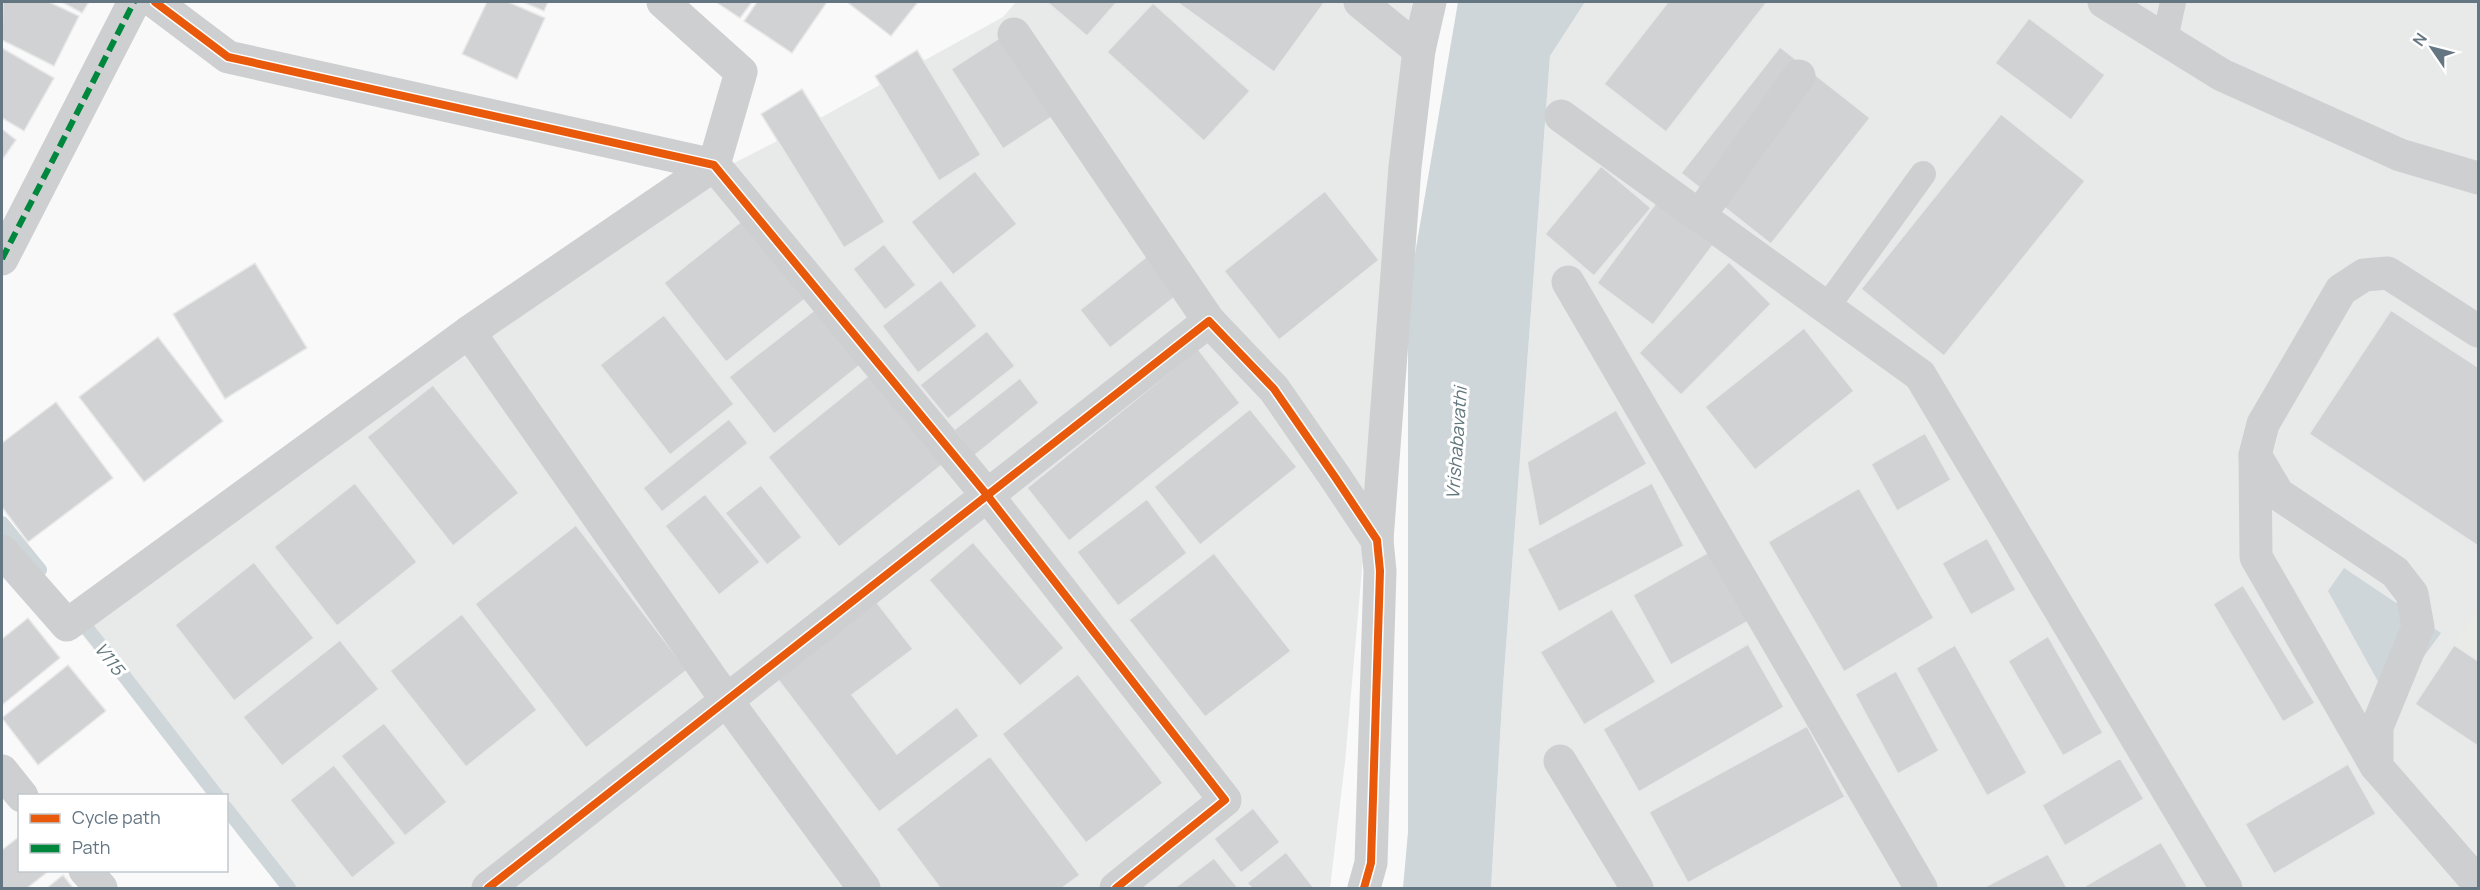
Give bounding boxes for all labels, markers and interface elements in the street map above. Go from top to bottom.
north arrow [2402,18,2462,78]
text: N [2407,28,2432,50]
water label: Vrishabavathi [1440,383,1472,500]
water label: V115 [89,637,131,681]
legend [18,794,228,872]
text: Cycle path [72,805,161,829]
text: Path [72,835,110,859]

